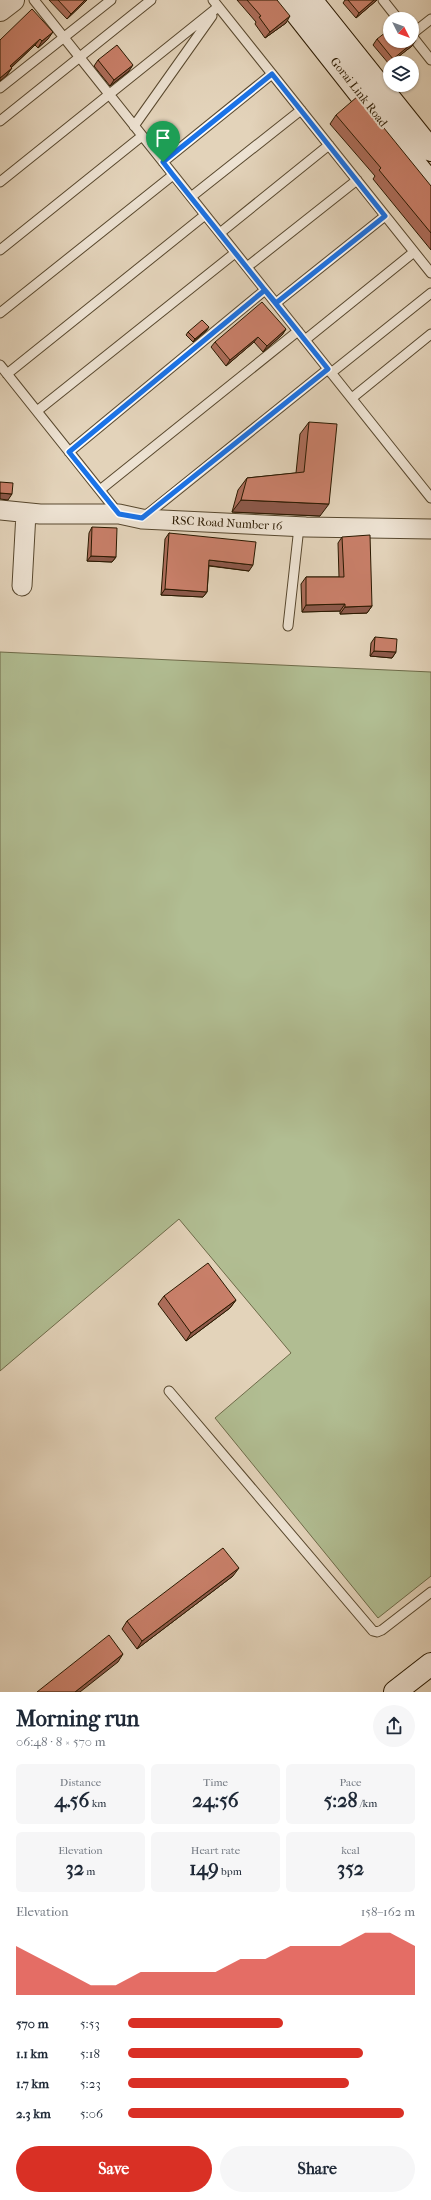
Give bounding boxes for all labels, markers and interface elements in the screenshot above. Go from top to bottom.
north arrow [383,12,419,48]
map controls [383,12,419,92]
street label: Gorai Link Road [327,54,391,130]
button: layers [383,56,419,92]
pin [146,121,180,162]
icon: arrive [152,127,174,149]
street label: RSC Road Number 16 [171,513,283,533]
button: share [373,1705,415,1747]
text: Morning run [16,1706,139,1732]
text: 06:48 · 8 × 570 m [16,1734,106,1749]
text: Distance [60,1776,101,1789]
text: Time [203,1776,228,1789]
text: Pace [340,1776,361,1789]
text: 4.56 [54,1789,89,1812]
text: 24:56 [192,1789,239,1812]
text: 5:28 [324,1789,357,1812]
text: km [89,1797,107,1810]
text: /km [357,1797,377,1810]
text: Elevation [58,1844,103,1857]
text: Heart rate [191,1844,240,1857]
text: kcal [341,1844,360,1857]
text: 32 [65,1857,84,1880]
text: 149 [189,1857,219,1880]
text: 352 [337,1857,364,1880]
text: m [84,1865,96,1878]
text: bpm [219,1865,242,1878]
text: Elevation [16,1904,69,1919]
text: 158–162 m [361,1904,415,1919]
text: 570 m [16,2016,49,2031]
text: 5:53 [80,2016,100,2031]
text: 1.1 km [16,2046,48,2061]
text: 5:18 [80,2046,100,2061]
text: 1.7 km [16,2076,49,2091]
text: 5:23 [80,2076,101,2091]
text: 2.3 km [16,2106,51,2121]
text: 5:06 [80,2106,103,2121]
button: Save [16,2146,212,2192]
button: Share [220,2146,415,2192]

